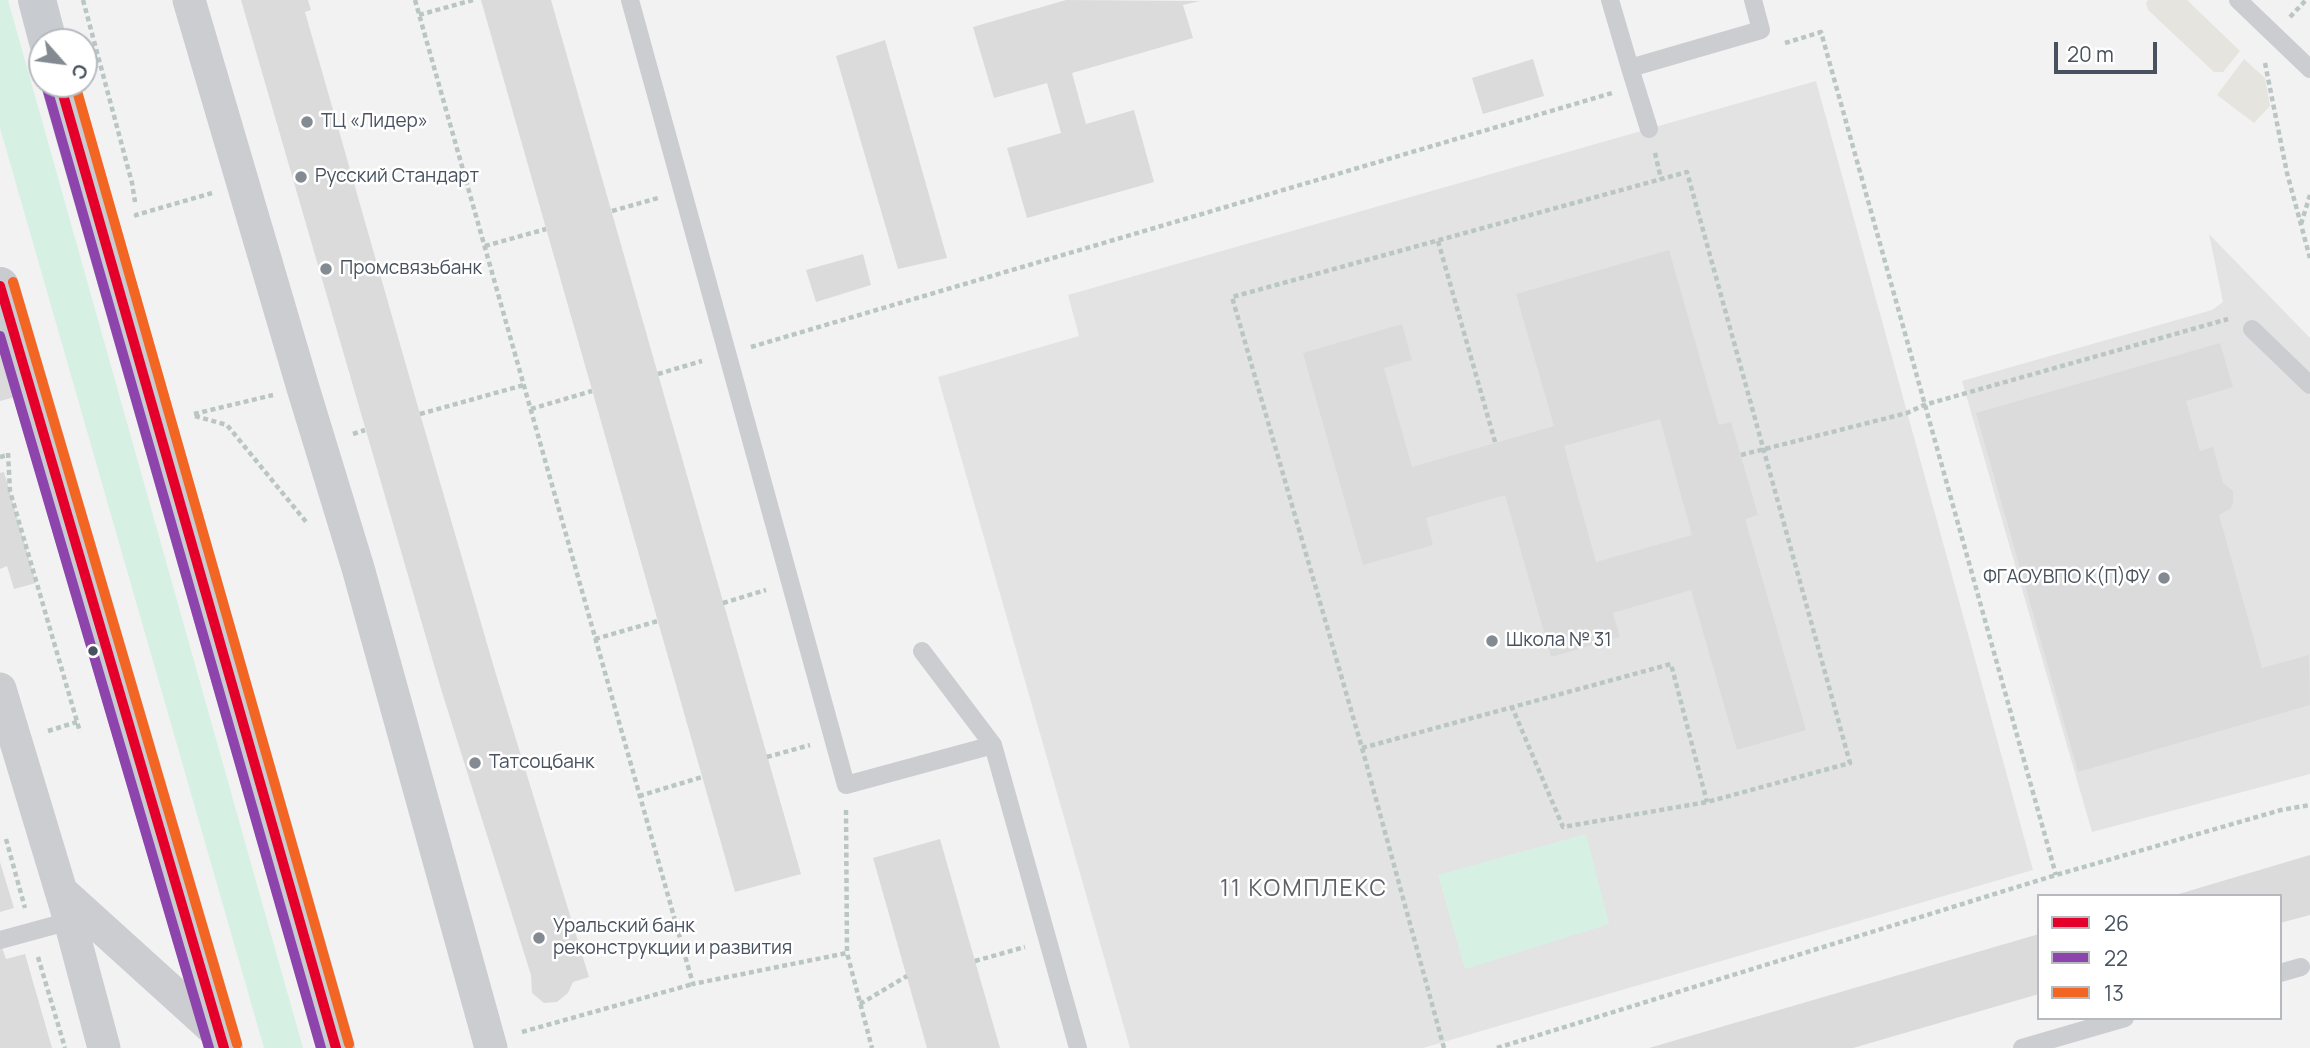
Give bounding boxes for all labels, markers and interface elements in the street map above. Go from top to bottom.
north arrow [28,28,98,98]
scale bar [2058,28,2161,72]
text: 20 m [2067,40,2114,68]
text: С [65,60,95,84]
place label: ТЦ «Лидер» [321,111,428,133]
marker: ТЦ «Лидер» [299,114,315,130]
place label: Русский Стандарт [315,166,479,188]
marker: Русский Стандарт [293,169,309,185]
place label: Промсвязьбанк [340,258,482,280]
marker: Промсвязьбанк [318,261,334,277]
place label: ФГАОУВПО К(П)ФУ [1983,567,2150,589]
marker: ФГАОУВПО К(П)ФУ [2156,570,2172,586]
place label: Школа № 31 [1506,630,1612,652]
marker: Школа № 31 [1484,633,1500,649]
unlabelled marker [86,644,100,658]
place label: Татсоцбанк [489,752,594,774]
marker: Татсоцбанк [467,755,483,771]
district label: 11 КОМПЛЕКС [1221,876,1387,904]
legend [2037,894,2282,1020]
text: 26 [2104,909,2129,937]
place label: Уральский банк реконструкции и развития [553,916,792,960]
marker: Уральский банк реконструкции и развития [531,930,547,946]
text: 22 [2104,944,2128,972]
text: 13 [2104,979,2124,1007]

